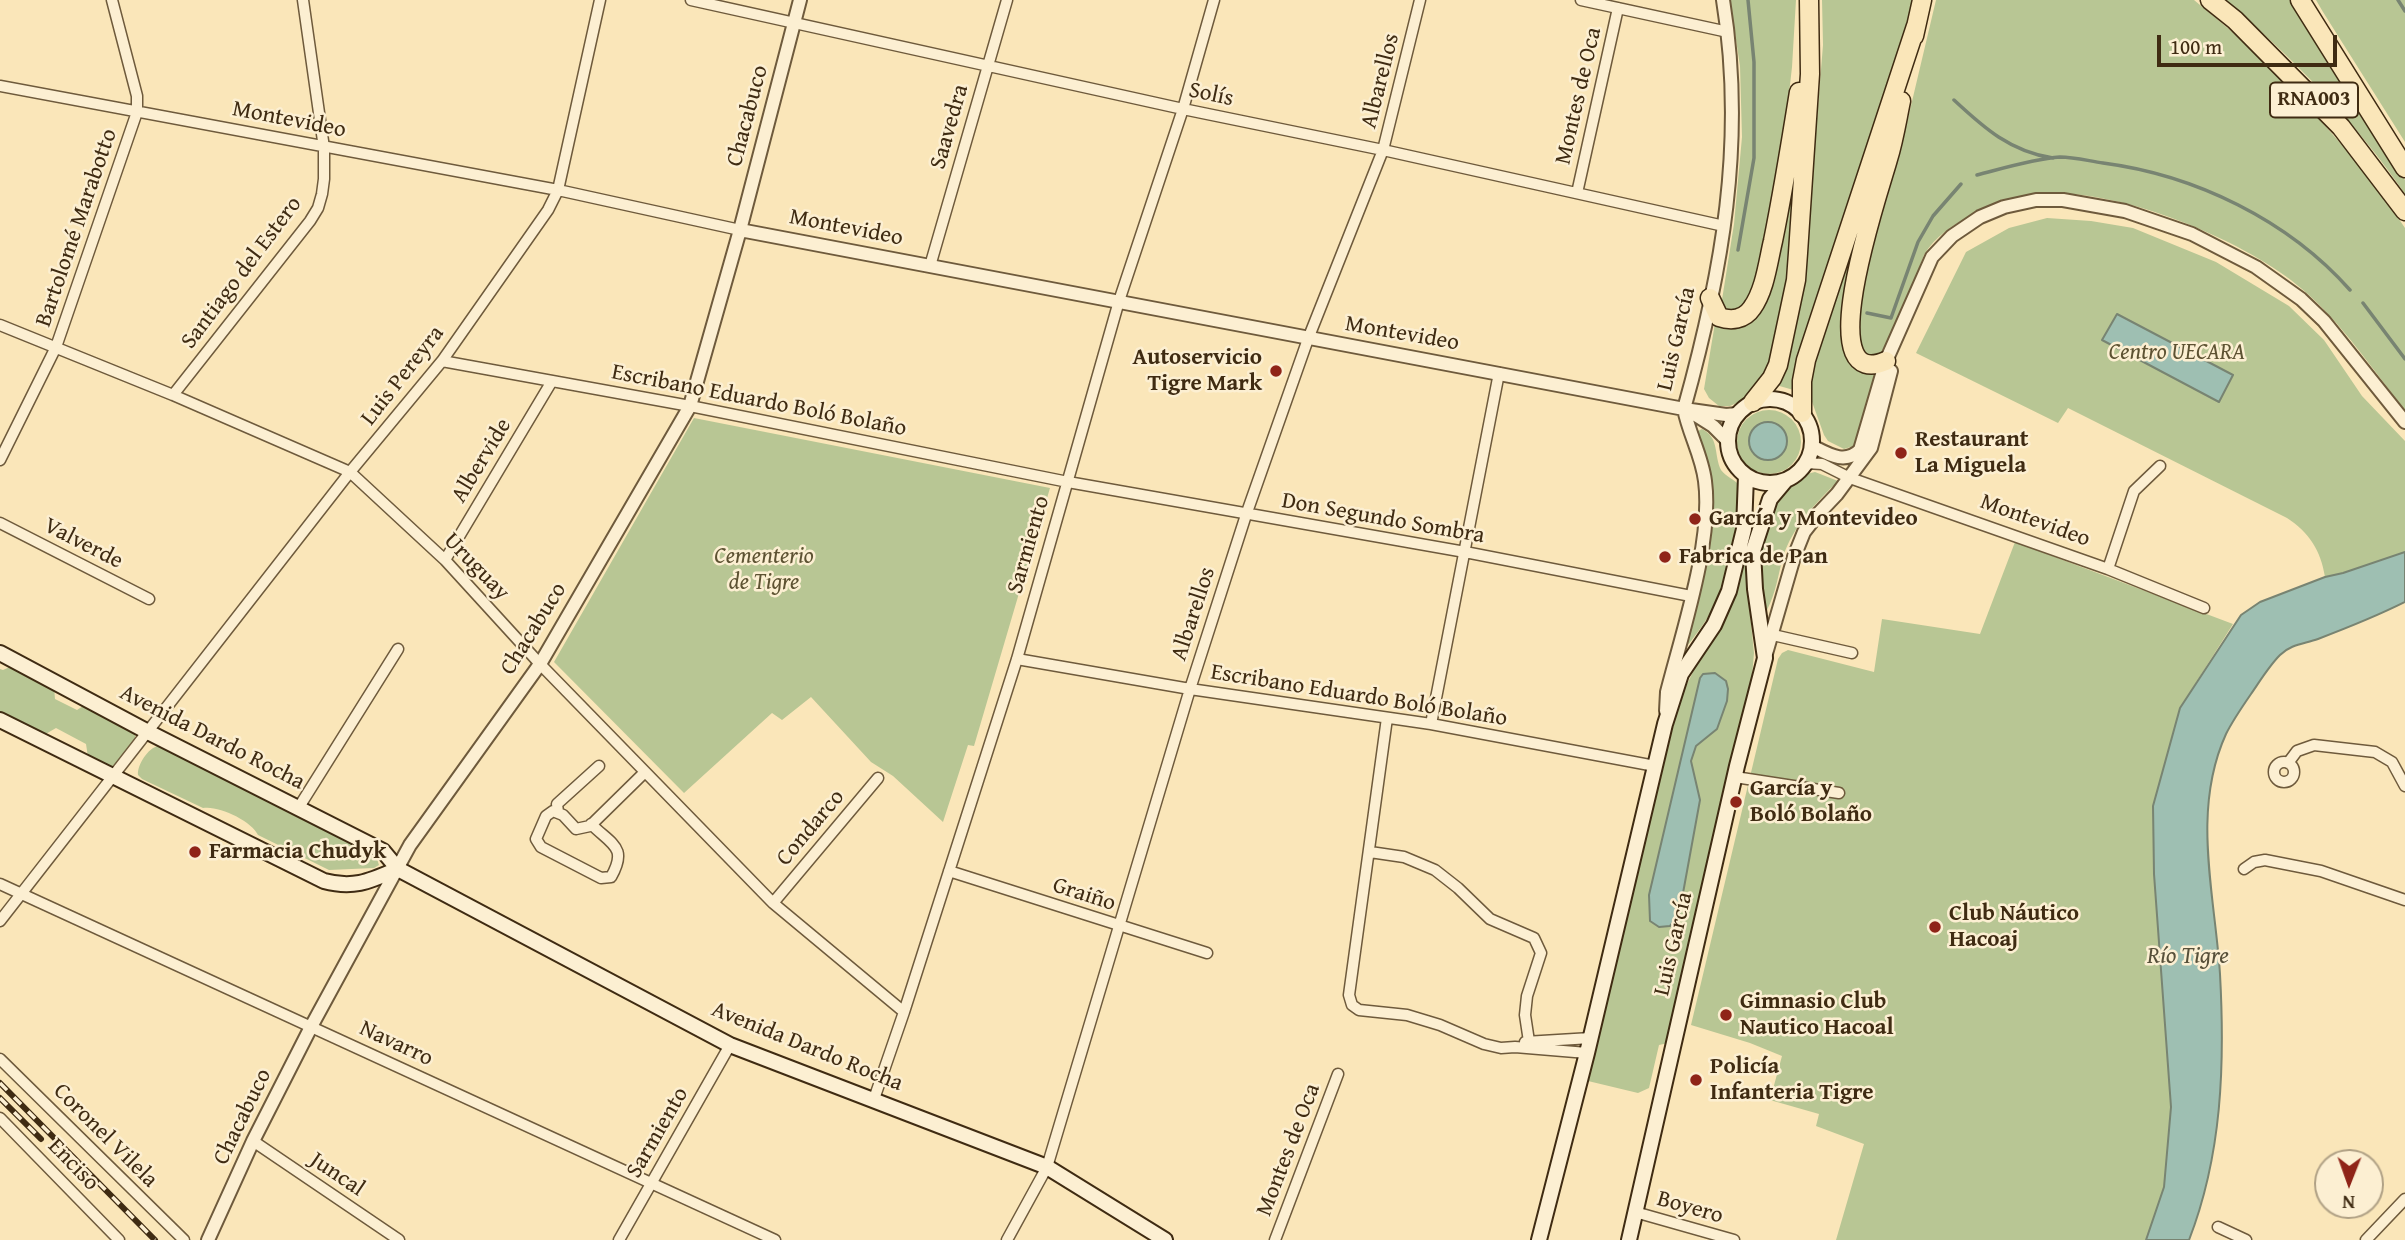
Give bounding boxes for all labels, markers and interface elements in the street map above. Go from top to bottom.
scale bar [2160,21,2340,65]
street label: Montes de Oca [1550,25,1608,167]
street label: Albarellos [1356,31,1406,131]
text: 100 m [2170,31,2222,62]
street label: Chacabuco [721,62,775,170]
street label: Solís [1186,77,1236,113]
street label: Saavedra [925,82,975,172]
road number: RNA003 [2270,82,2358,118]
street label: Montevideo [230,95,348,145]
street label: Bartolomé Marabotto [30,125,124,331]
street label: Santiago del Estero [176,191,308,355]
street label: Montevideo [787,203,905,253]
street label: Luis García [1652,285,1702,393]
street label: Montevideo [1343,310,1461,358]
street label: Luis Pereyra [356,321,450,431]
park label: Centro UECARA [2109,339,2245,367]
place label: Autoservicio Tigre Mark [1133,344,1262,398]
street label: Escribano Eduardo Boló Bolaño [609,359,909,443]
marker: Autoservicio Tigre Mark [1268,363,1284,379]
street label: Albervide [446,414,518,508]
place label: Restaurant La Miguela [1915,426,2029,480]
marker: Restaurant La Miguela [1893,445,1909,461]
street label: Don Segundo Sombra [1279,488,1487,550]
street label: Montevideo [1976,488,2094,554]
street label: Sarmiento [1002,493,1056,597]
place label: García y Montevideo [1709,505,1918,533]
marker: García y Montevideo [1687,511,1703,527]
street label: Valverde [39,512,127,576]
street label: Uruguay [437,527,515,607]
park label: Cementerio de Tigre [714,543,814,597]
place label: Fabrica de Pan [1679,543,1828,571]
marker: Fabrica de Pan [1657,549,1673,565]
street label: Albarellos [1166,564,1222,664]
street label: Chacabuco [495,578,573,680]
street label: Escribano Eduardo Boló Bolaño [1209,659,1509,733]
street label: Avenida Dardo Rocha [115,679,309,797]
place label: García y Boló Bolaño [1750,775,1872,829]
street label: Condarco [771,784,851,872]
marker: García y Boló Bolaño [1728,794,1744,810]
place label: Farmacia Chudyk [209,838,386,866]
marker: Farmacia Chudyk [187,844,203,860]
street label: Graiño [1049,872,1119,918]
street label: Luis García [1649,890,1699,998]
place label: Club Náutico Hacoaj [1949,900,2079,954]
marker: Club Náutico Hacoaj [1927,919,1943,935]
water label: Río Tigre [2147,943,2229,971]
place label: Gimnasio Club Nautico Hacoal [1740,988,1894,1042]
street label: Avenida Dardo Rocha [707,996,907,1098]
marker: Gimnasio Club Nautico Hacoal [1718,1007,1734,1023]
street label: Navarro [355,1015,437,1073]
place label: Policía Infanteria Tigre [1710,1053,1874,1107]
street label: Chacabuco [208,1064,278,1170]
marker: Policía Infanteria Tigre [1688,1072,1704,1088]
street label: Coronel Vilela [47,1078,163,1194]
street label: Montes de Oca [1251,1080,1327,1220]
street label: Sarmiento [621,1083,695,1183]
street label: Enciso [42,1133,104,1197]
street label: Juncal [304,1147,370,1203]
north arrow [2314,1149,2384,1219]
street label: Boyero [1654,1185,1726,1231]
text: N [2342,1189,2355,1217]

